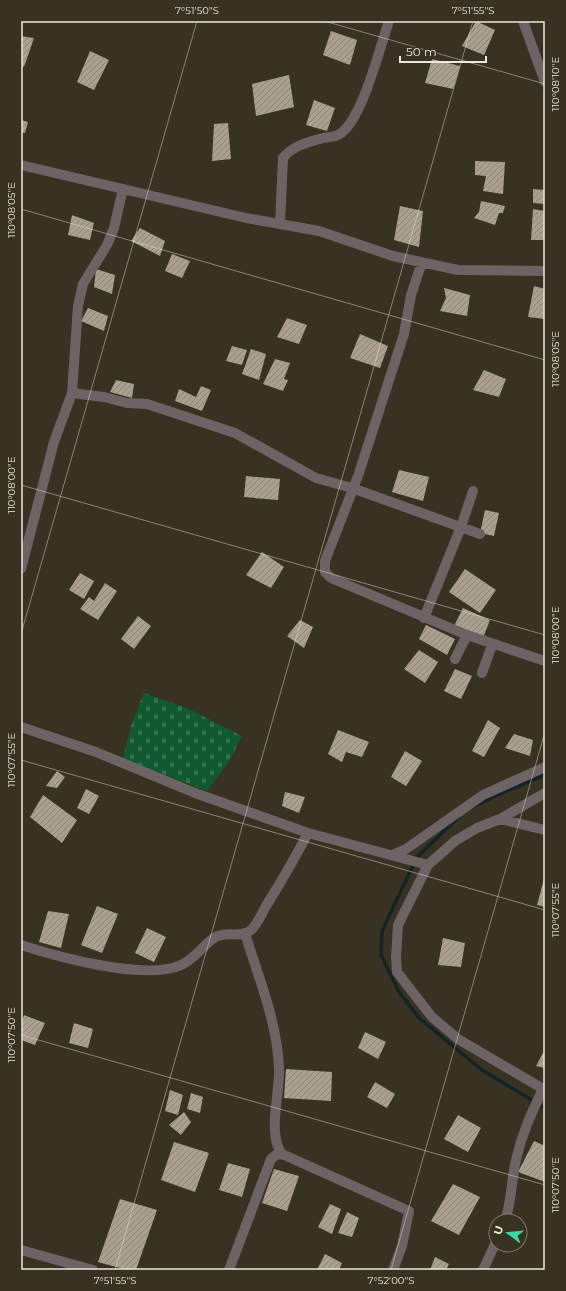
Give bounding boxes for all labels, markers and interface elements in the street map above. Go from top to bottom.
text: 7°51'50"S [175,4,219,17]
text: 7°51'55"S [452,4,494,17]
scale bar [400,38,486,64]
text: 50 m [406,44,437,59]
text: 110°08'10"E [549,57,562,111]
text: 110°08'05"E [5,182,18,238]
text: 110°08'05"E [549,331,562,387]
text: 110°08'00"E [5,456,18,513]
text: 110°08'00"E [549,606,562,663]
text: 110°07'55"E [5,732,18,787]
text: 110°07'55"E [549,882,562,937]
text: 110°07'50"E [5,1007,18,1063]
text: 110°07'50"E [549,1157,562,1213]
north arrow [488,1213,528,1253]
text: U [490,1224,506,1236]
text: 7°51'55"S [94,1274,136,1287]
text: 7°52'00"S [368,1274,414,1287]

